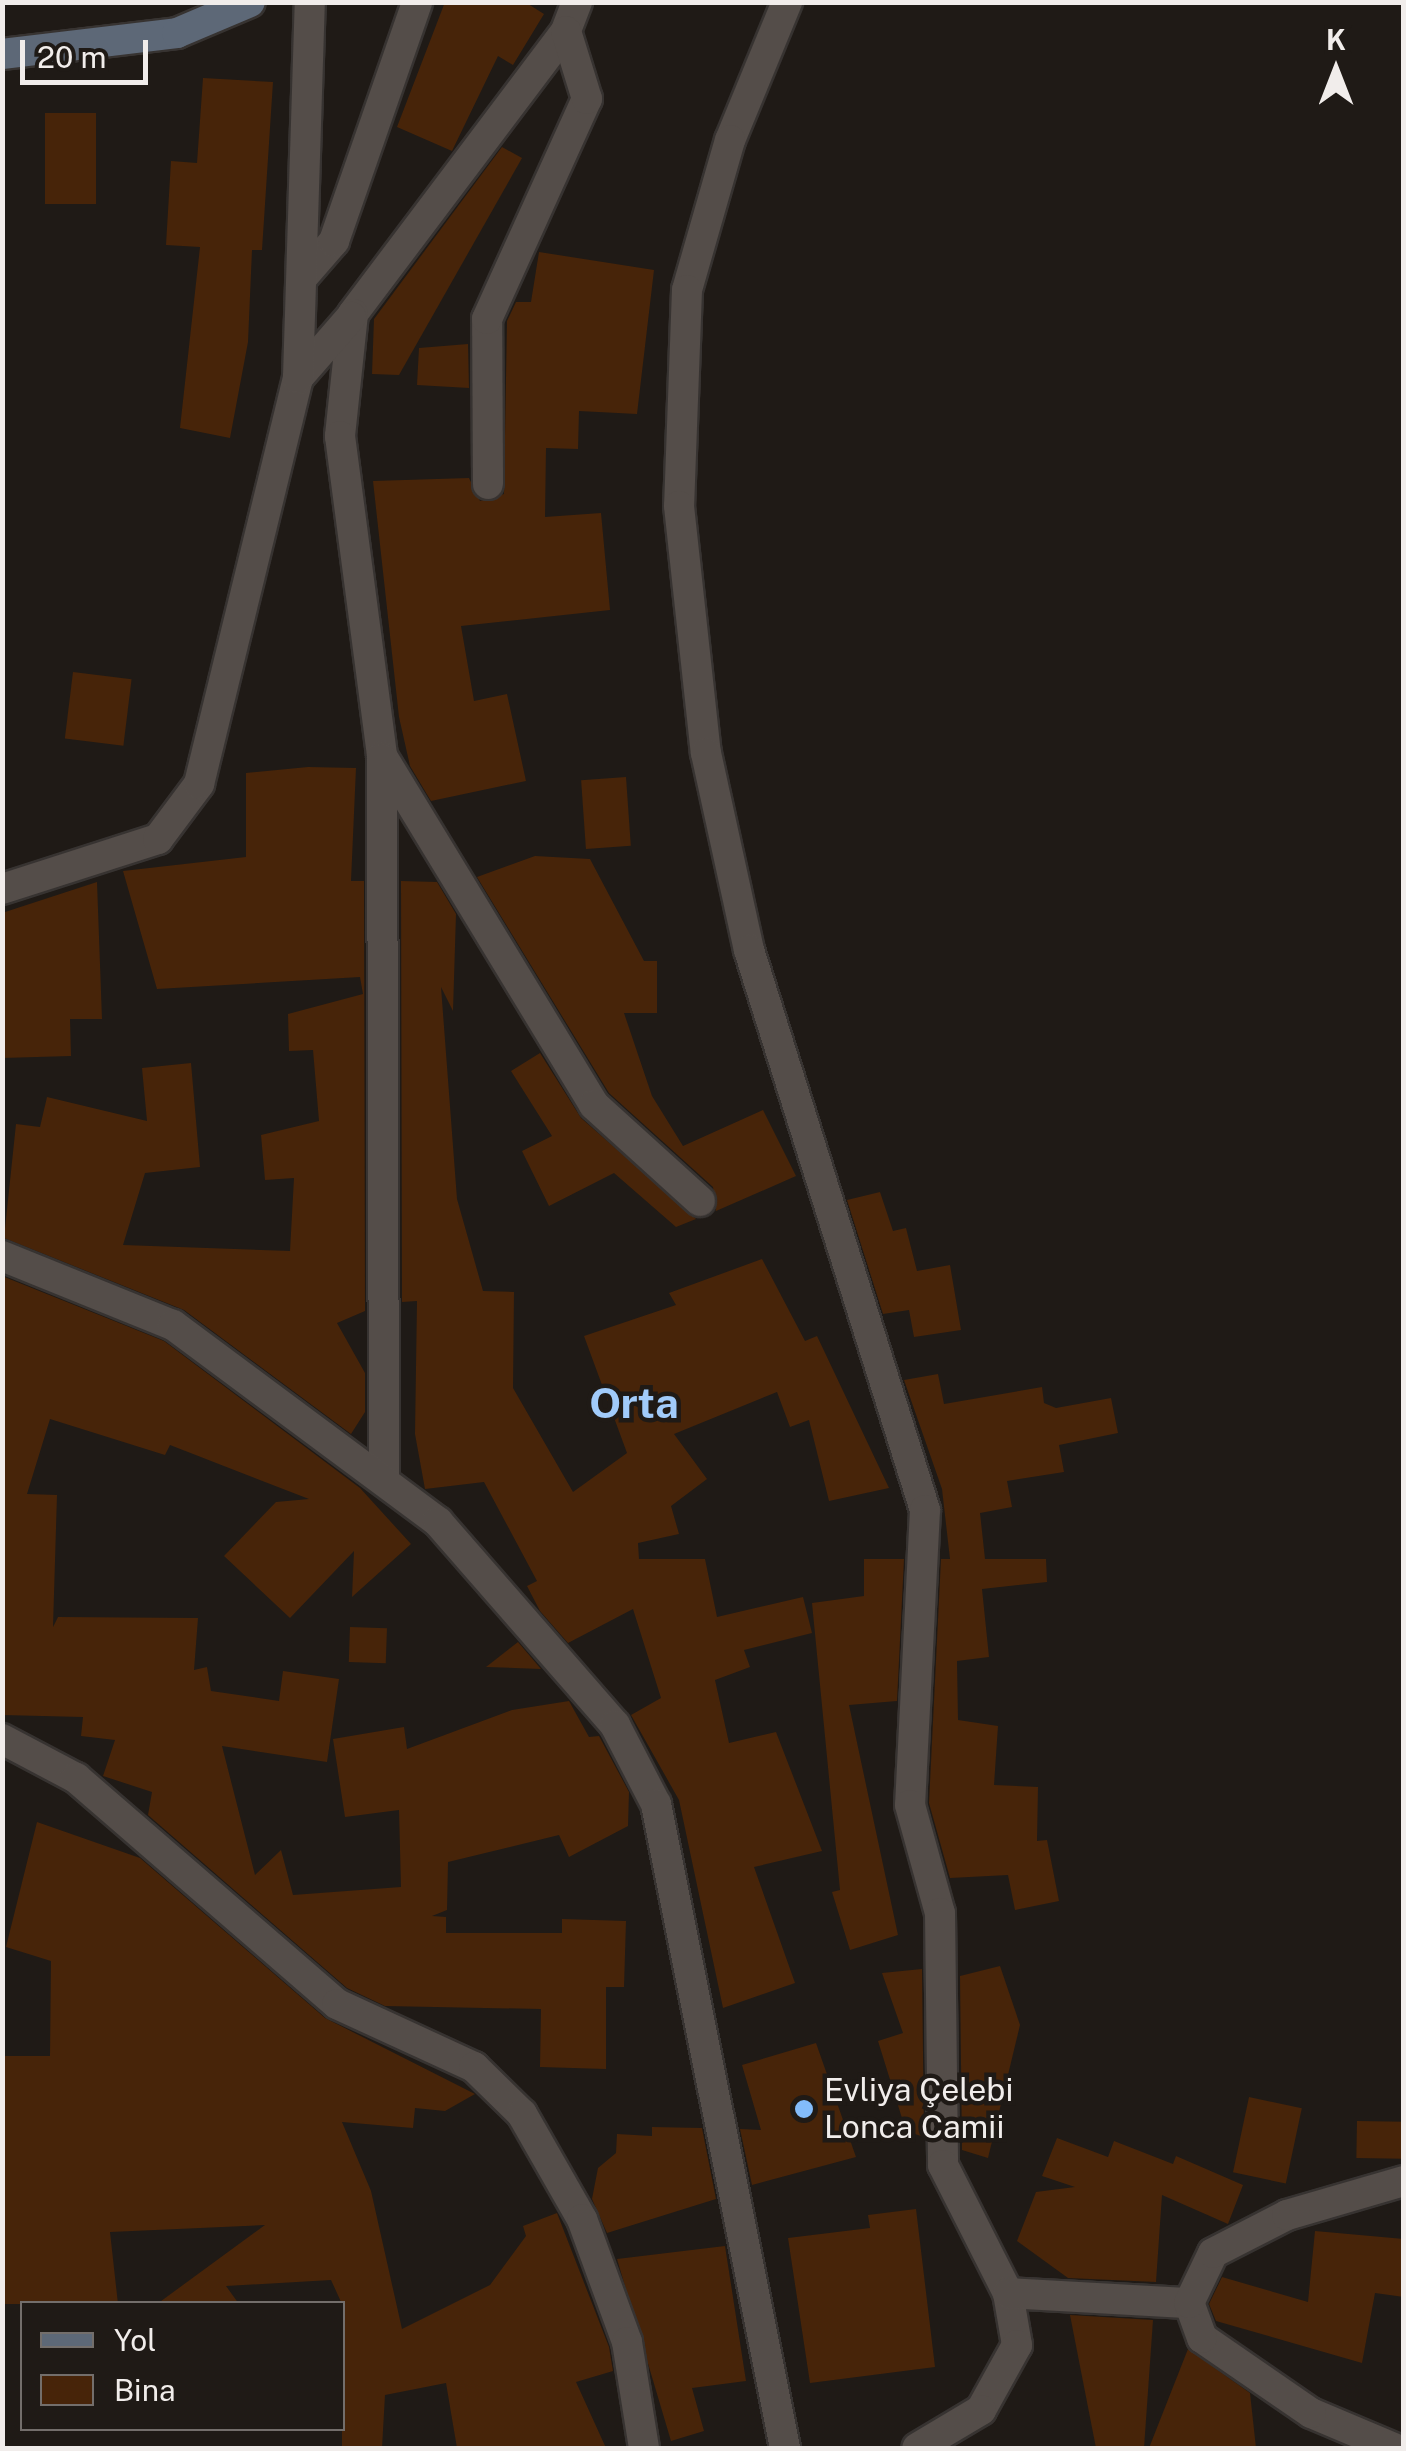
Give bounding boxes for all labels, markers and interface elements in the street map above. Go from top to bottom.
scale bar [25,20,152,82]
north arrow [1286,20,1386,120]
text: K [1326,23,1346,56]
text: 20 m [37,39,106,75]
district label: Orta [589,1378,679,1428]
place label: Evliya Çelebi Lonca Camii [824,2072,1013,2147]
marker: Evliya Çelebi Lonca Camii [793,2098,815,2120]
legend [20,2301,345,2431]
text: Yol [114,2322,156,2358]
text: Bina [114,2372,176,2408]

